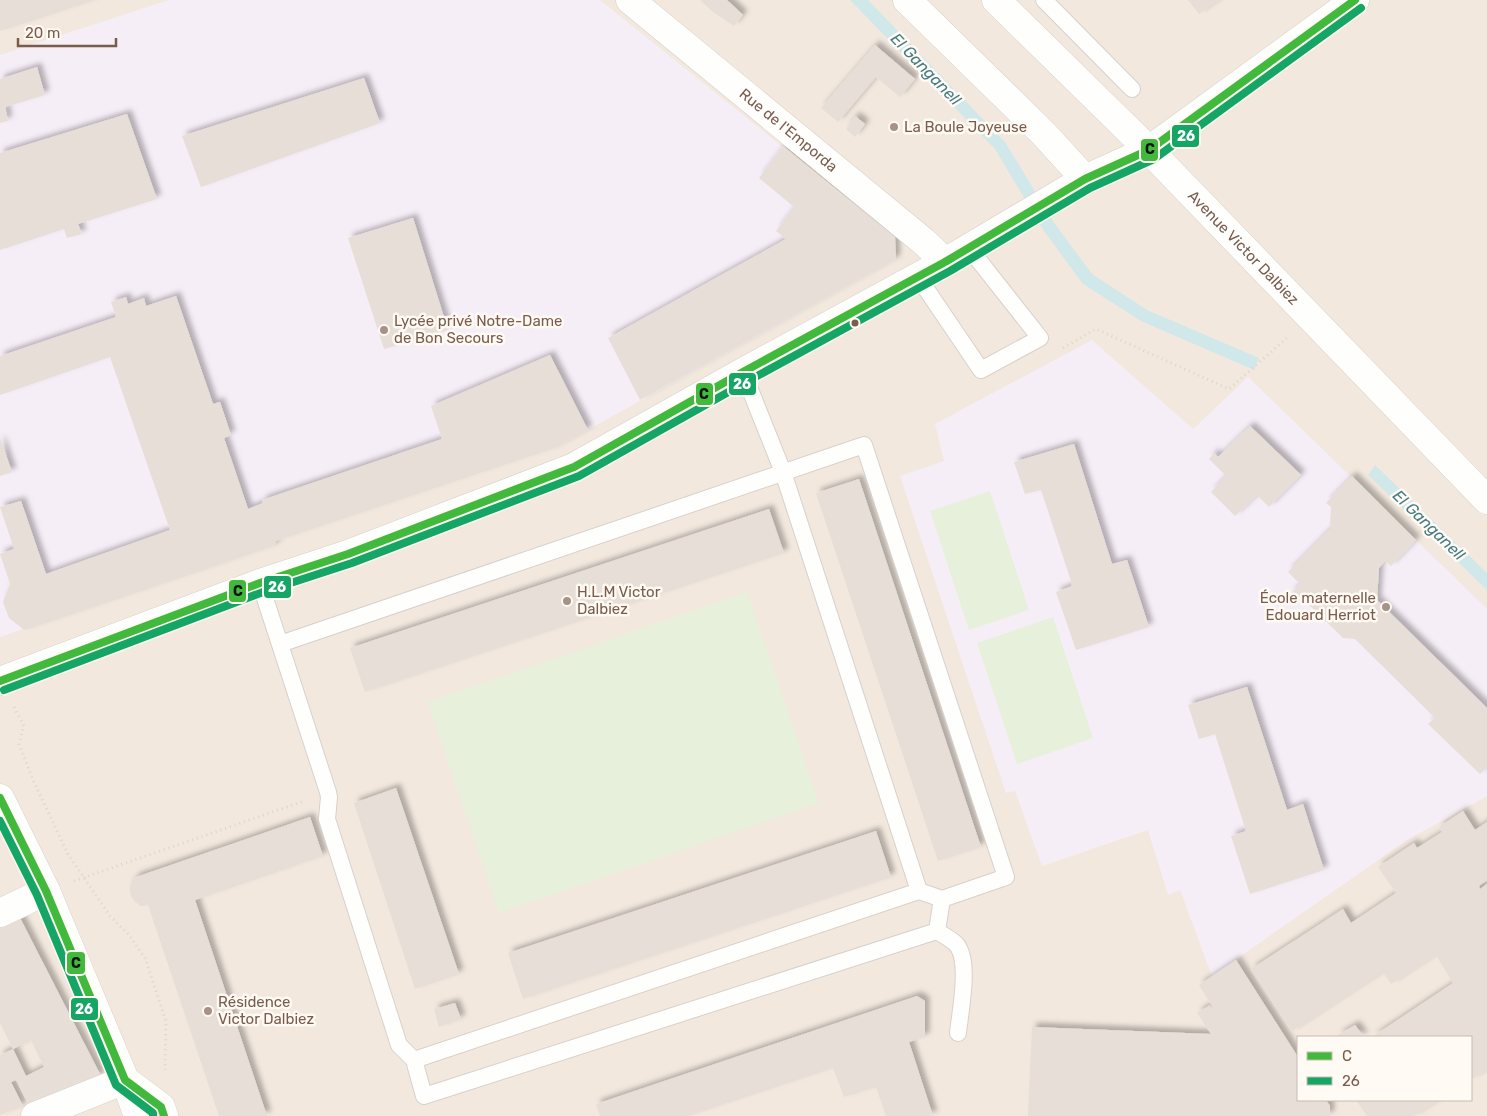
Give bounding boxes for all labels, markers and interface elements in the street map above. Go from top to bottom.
scale bar [18,15,115,47]
text: 20 m [25,24,60,42]
water label: El Ganganell [887,29,966,110]
street label: Rue de l'Emporda [736,85,841,176]
place label: La Boule Joyeuse [904,118,1027,136]
marker: La Boule Joyeuse [888,121,900,133]
line badge: 26 [1171,124,1200,148]
text: 26 [1177,128,1195,145]
line badge: C [1140,138,1159,162]
text: C [1145,141,1155,158]
street label: Avenue Victor Dalbiez [1184,187,1303,309]
place label: Lycée privé Notre-Dame de Bon Secours [394,312,562,347]
unlabelled marker [850,318,860,328]
marker: Lycée privé Notre-Dame de Bon Secours [378,324,390,336]
line badge: 26 [728,372,757,396]
text: 26 [733,376,751,393]
line badge: C [695,382,714,406]
text: C [699,386,709,403]
water label: El Ganganell [1389,486,1470,565]
line badge: 26 [263,575,292,599]
line badge: C [228,579,247,603]
text: 26 [268,579,286,596]
text: C [233,583,243,600]
place label: H.L.M Victor Dalbiez [577,583,661,618]
place label: École maternelle Edouard Herriot [1260,589,1376,624]
marker: H.L.M Victor Dalbiez [561,595,573,607]
marker: École maternelle Edouard Herriot [1380,601,1392,613]
line badge: C [66,951,86,975]
text: C [71,955,81,972]
place label: Résidence Victor Dalbiez [218,993,314,1028]
line badge: 26 [70,997,99,1021]
text: 26 [75,1001,93,1018]
marker: Résidence Victor Dalbiez [202,1005,214,1017]
legend [1297,1036,1472,1101]
text: C [1342,1047,1352,1065]
text: 26 [1342,1072,1360,1090]

